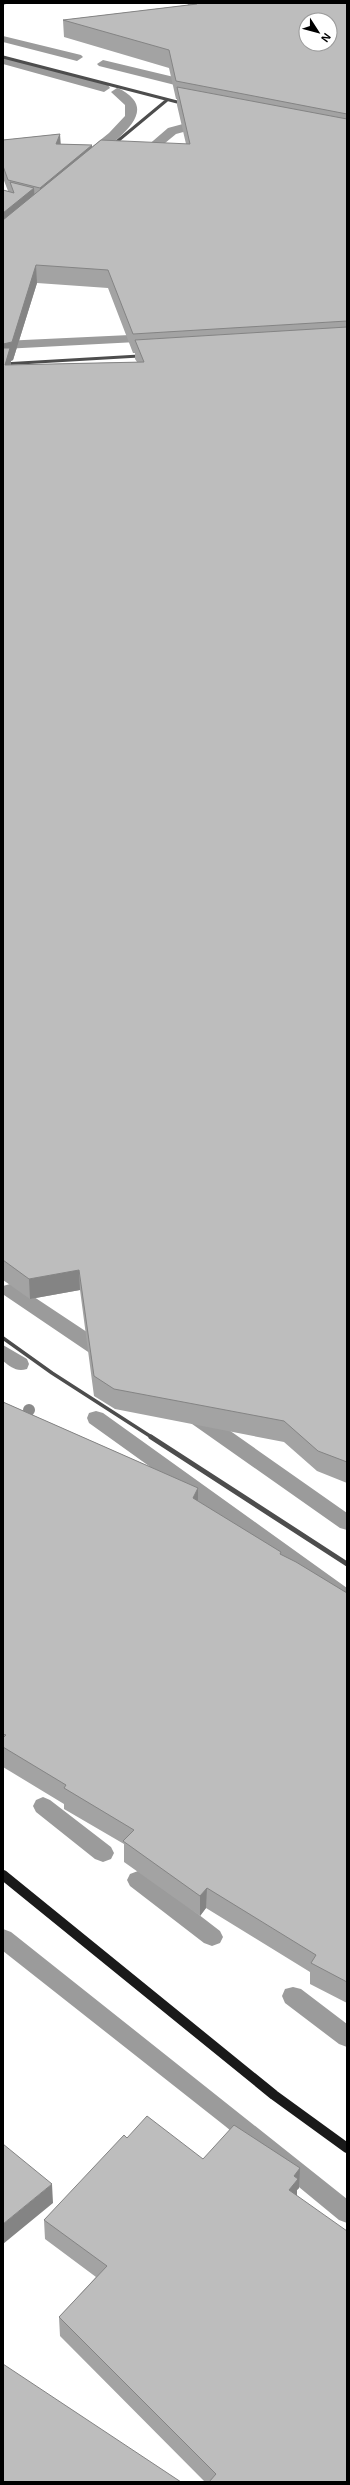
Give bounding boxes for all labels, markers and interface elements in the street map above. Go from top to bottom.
north arrow [298,12,338,52]
text: N [319,31,333,45]

